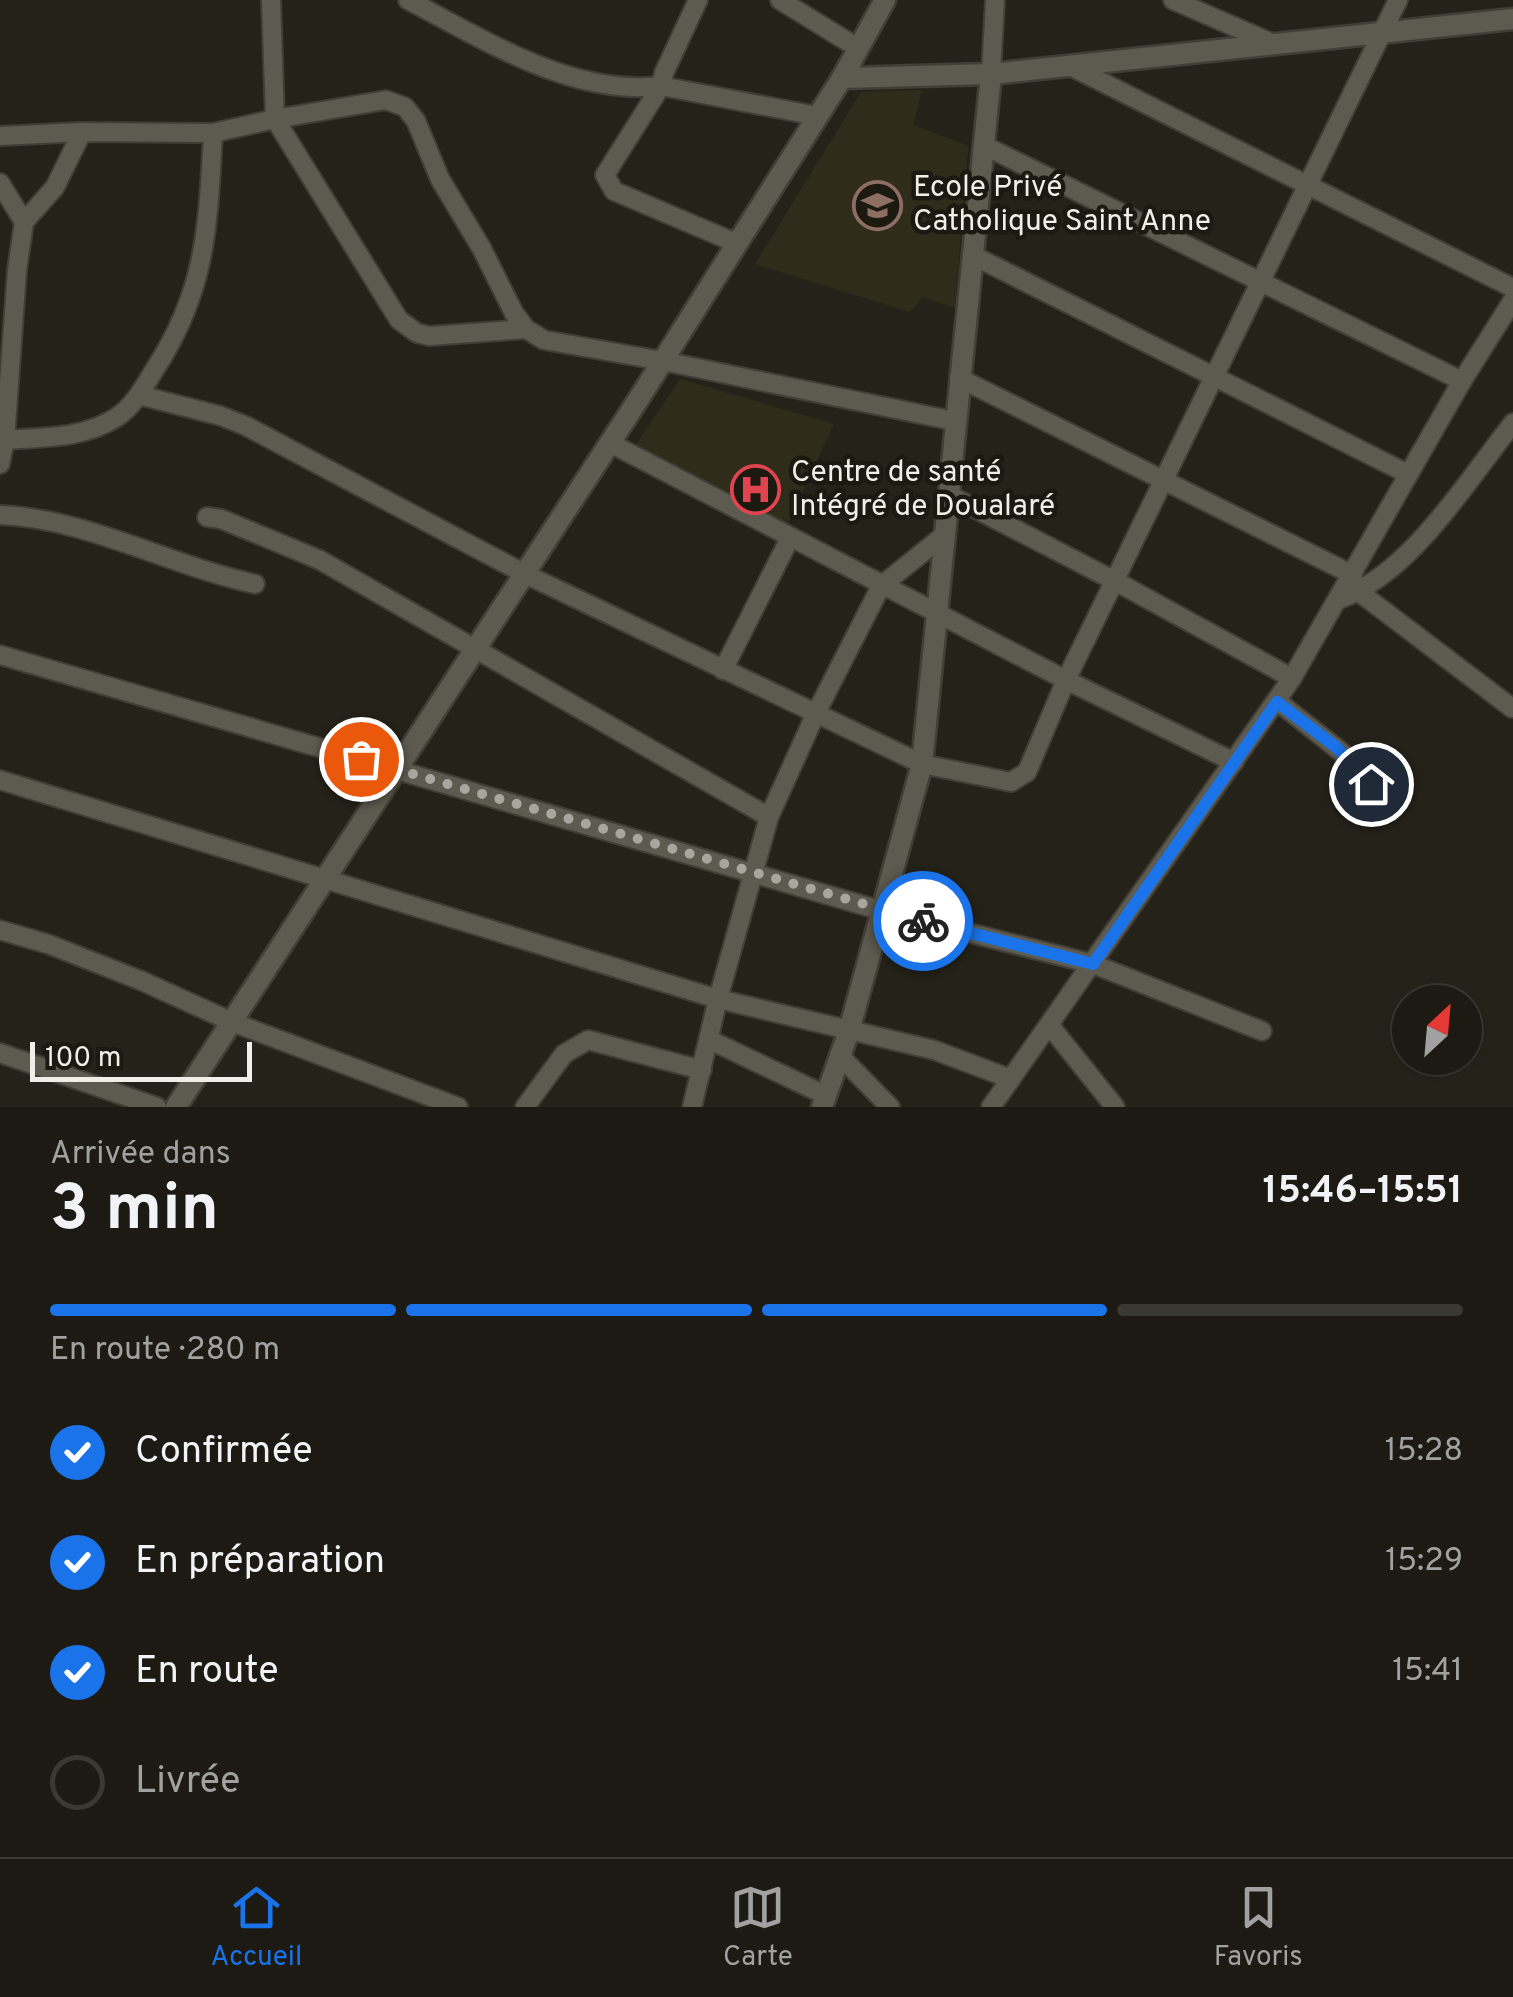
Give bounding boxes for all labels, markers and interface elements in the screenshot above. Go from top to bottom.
place label: Ecole Privé Catholique Saint Anne [913,170,1211,241]
school or university icon: Ecole Privé Catholique Saint Anne [852,179,904,231]
place label: Centre de santé Intégré de Doualaré [791,455,1055,526]
hospital icon: Centre de santé Intégré de Doualaré [730,464,782,516]
pin [319,717,404,802]
icon: bag [334,732,389,787]
pin [1329,742,1414,827]
icon: home [1344,757,1399,812]
courier [873,871,973,971]
icon: bike [896,894,951,949]
north arrow [1392,985,1482,1075]
map controls [1392,985,1482,1075]
scale bar [30,1037,252,1082]
text: 100 m [45,1041,121,1077]
text: Arrivée dans [50,1135,231,1175]
text: 15:46–15:51 [1262,1168,1463,1217]
text: 3 min [50,1171,219,1253]
text: En route · 280 m [50,1331,280,1371]
icon: check [50,1425,105,1480]
text: Confirmée [135,1428,313,1477]
text: 15:28 [1385,1432,1463,1472]
icon: check [50,1535,105,1590]
text: En préparation [135,1538,385,1587]
text: 15:29 [1385,1542,1463,1582]
icon: check [50,1645,105,1700]
text: En route [135,1648,279,1697]
text: 15:41 [1392,1652,1463,1692]
text: Livrée [135,1758,240,1807]
tab: Accueil [210,1880,302,1976]
tab: Carte [723,1880,793,1976]
tab: Favoris [1214,1880,1303,1976]

